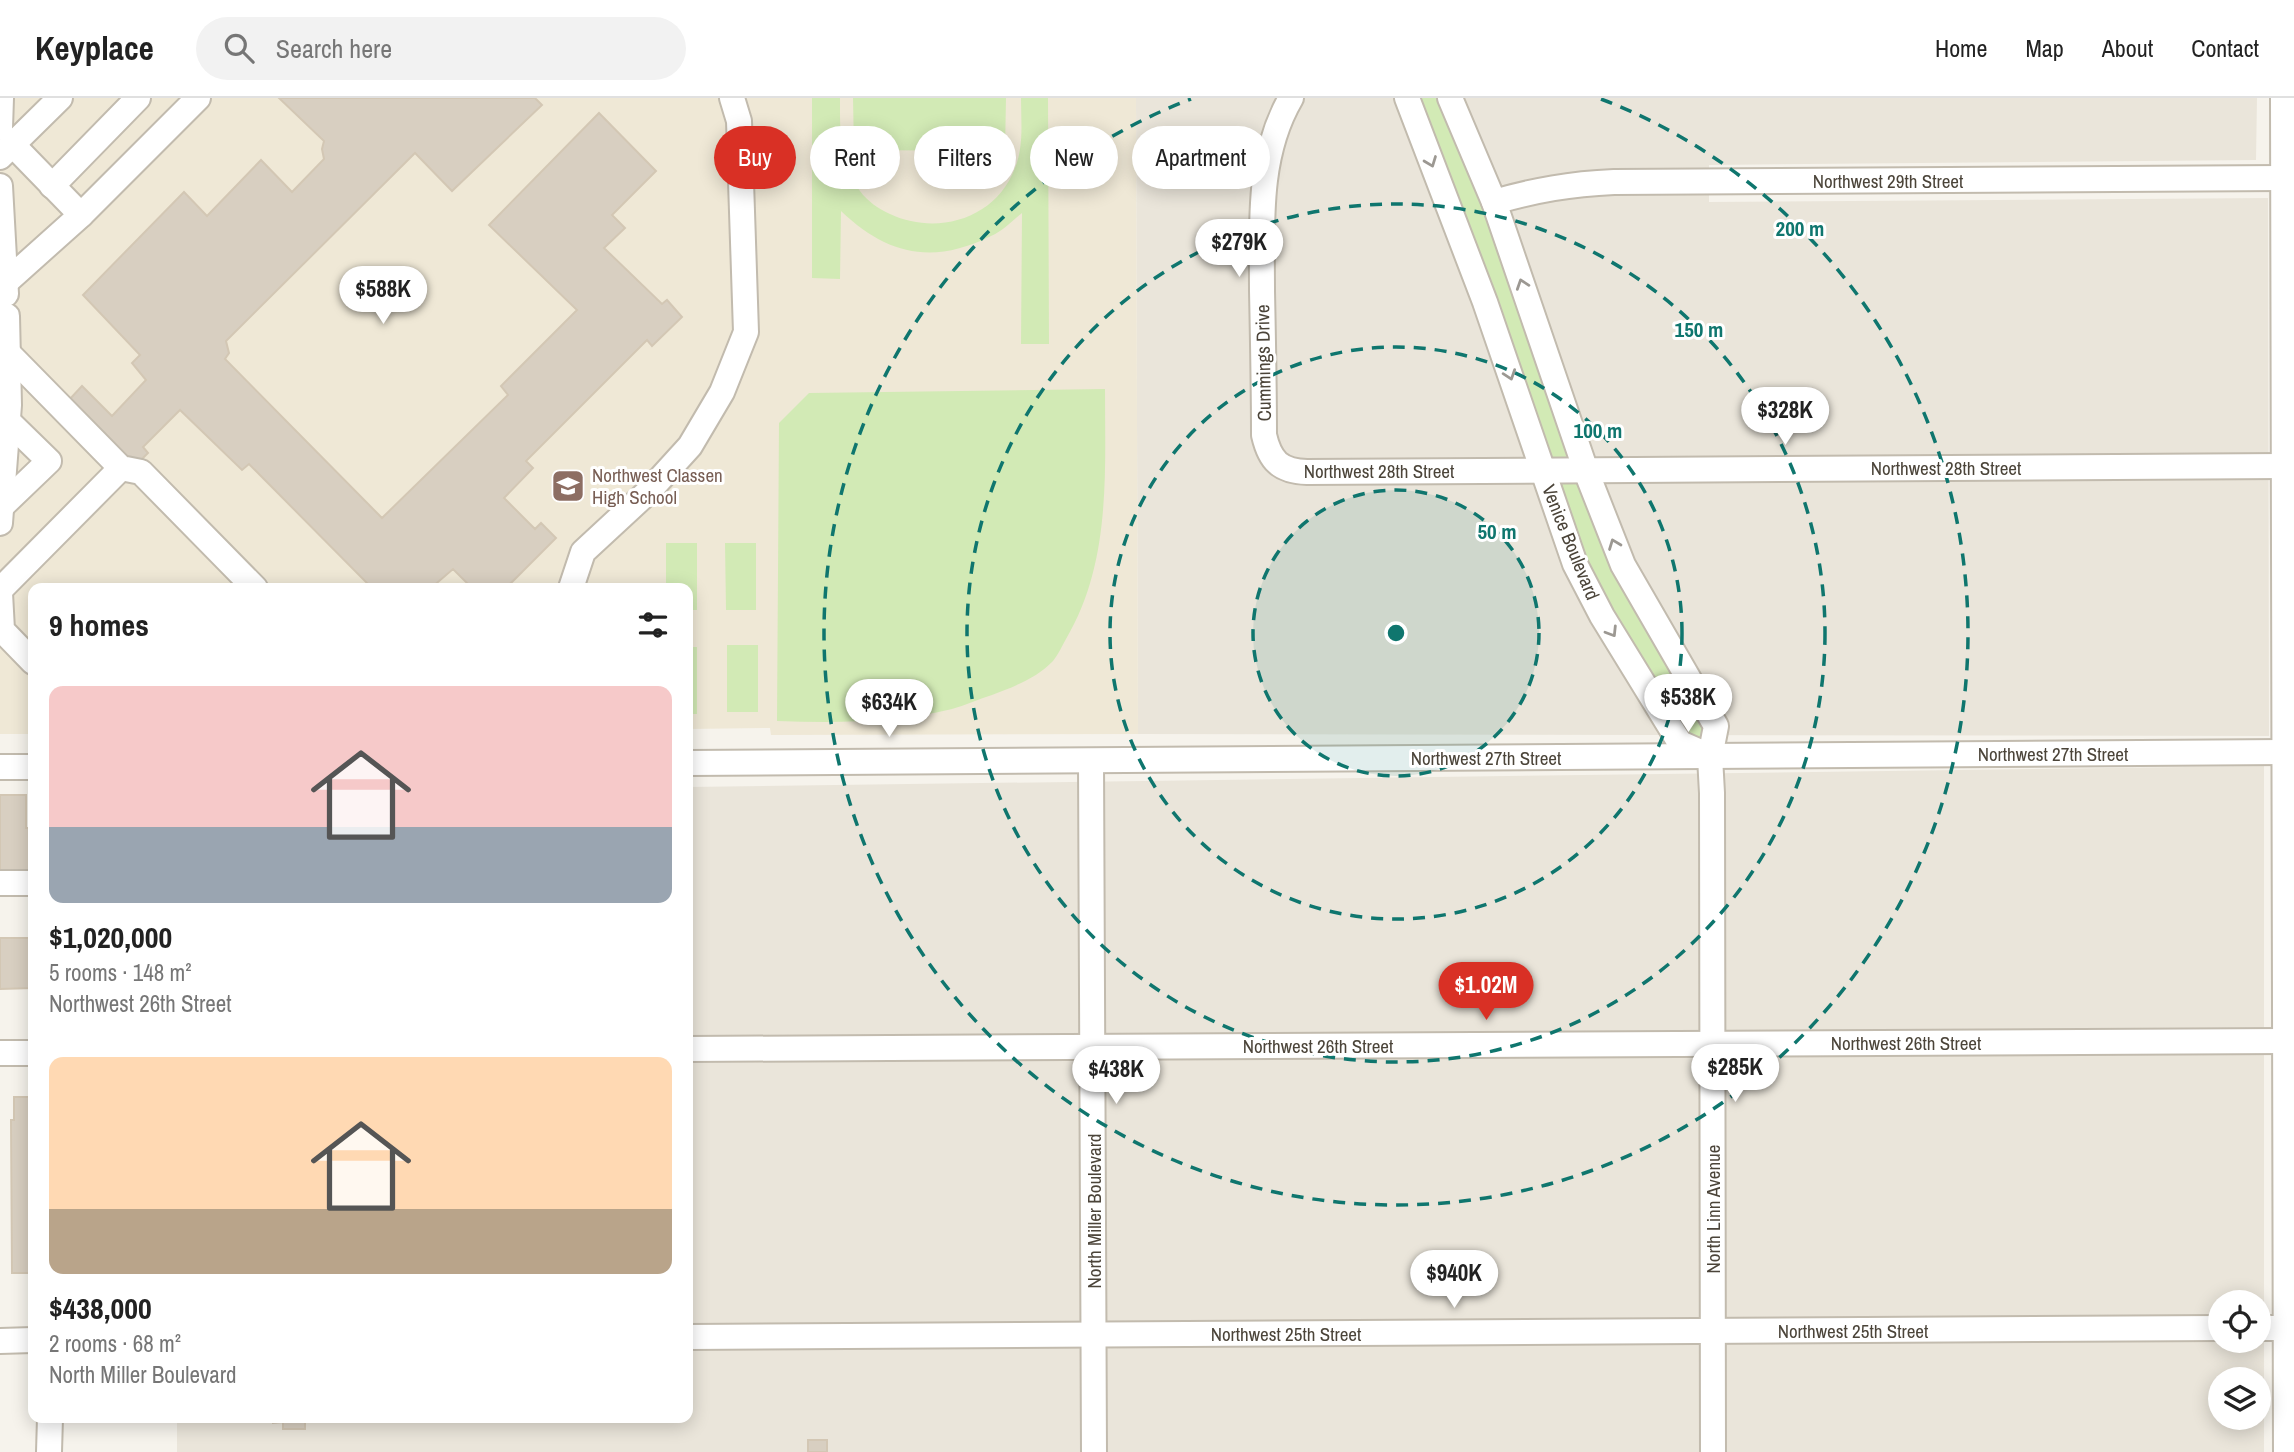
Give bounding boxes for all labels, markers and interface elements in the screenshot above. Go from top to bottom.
search box [196,17,686,80]
text: Keyplace [35,26,154,70]
icon: search [220,29,258,67]
text: Search here [276,31,392,66]
text: Home [1935,32,1987,64]
text: Map [2025,32,2064,64]
text: About [2102,32,2153,64]
text: Contact [2191,32,2259,64]
chip: Buy [714,126,796,189]
chip: Rent [810,126,900,189]
chip: Filters [914,126,1016,189]
chip: New [1030,126,1118,189]
chip: Apartment [1132,126,1270,189]
one-way arrow [1423,155,1437,167]
street label: Northwest 29th Street [1813,168,1964,194]
text: 200 m [1776,214,1824,243]
pin: $279K [1190,220,1288,279]
text: $279K [1211,226,1267,257]
pin: $588K [334,266,432,326]
text: $588K [355,273,411,304]
one-way arrow [1516,278,1530,290]
street label: Cummings Drive [1249,304,1277,422]
text: 150 m [1675,315,1723,344]
one-way arrow [1502,369,1516,381]
pin: $328K [1736,388,1834,447]
text: $328K [1757,394,1813,425]
text: 100 m [1574,416,1622,445]
street label: Northwest 28th Street [1871,455,2022,481]
street label: Northwest 28th Street [1304,458,1455,484]
place label: Northwest Classen High School [592,462,723,510]
school or university icon: Northwest Classen High School [549,467,587,505]
street label: Venice Boulevard [1536,481,1606,603]
text: 50 m [1477,517,1517,546]
one-way arrow [1609,539,1623,551]
text: 9 homes [49,605,149,645]
icon: filters [634,606,672,644]
centre of rings [1384,621,1408,645]
one-way arrow [1603,624,1616,637]
pin: $538K [1639,674,1737,734]
pin: $634K [840,680,938,739]
text: $538K [1660,681,1716,712]
text: $634K [861,686,917,717]
icon: home [298,732,424,858]
street label: Northwest 27th Street [1978,741,2129,767]
street label: Northwest 27th Street [1411,745,1562,771]
text: $1,020,000 [49,917,172,957]
text: 5 rooms · 148 m² [49,957,192,988]
pin: $1.02M [1429,962,1543,1022]
text: $1.02M [1455,969,1517,1000]
text: Northwest 26th Street [49,988,231,1019]
street label: Northwest 26th Street [1831,1030,1982,1056]
street label: Northwest 26th Street [1243,1033,1394,1059]
pin: $285K [1686,1044,1784,1104]
pin: $438K [1067,1046,1165,1106]
text: $285K [1707,1051,1763,1082]
text: $438K [1088,1053,1144,1084]
icon: home [298,1103,424,1229]
street label: North Miller Boulevard [1081,1134,1107,1288]
street label: North Linn Avenue [1700,1145,1726,1273]
pin: $940K [1405,1250,1503,1310]
text: $940K [1426,1257,1482,1288]
text: $438,000 [49,1288,152,1328]
map controls [2208,1290,2271,1430]
button: locate [2208,1290,2271,1353]
street label: Northwest 25th Street [1778,1318,1929,1344]
street label: Northwest 25th Street [1211,1321,1362,1347]
text: 2 rooms · 68 m² [49,1328,181,1359]
text: North Miller Boulevard [49,1359,237,1390]
button: layers [2208,1367,2271,1430]

